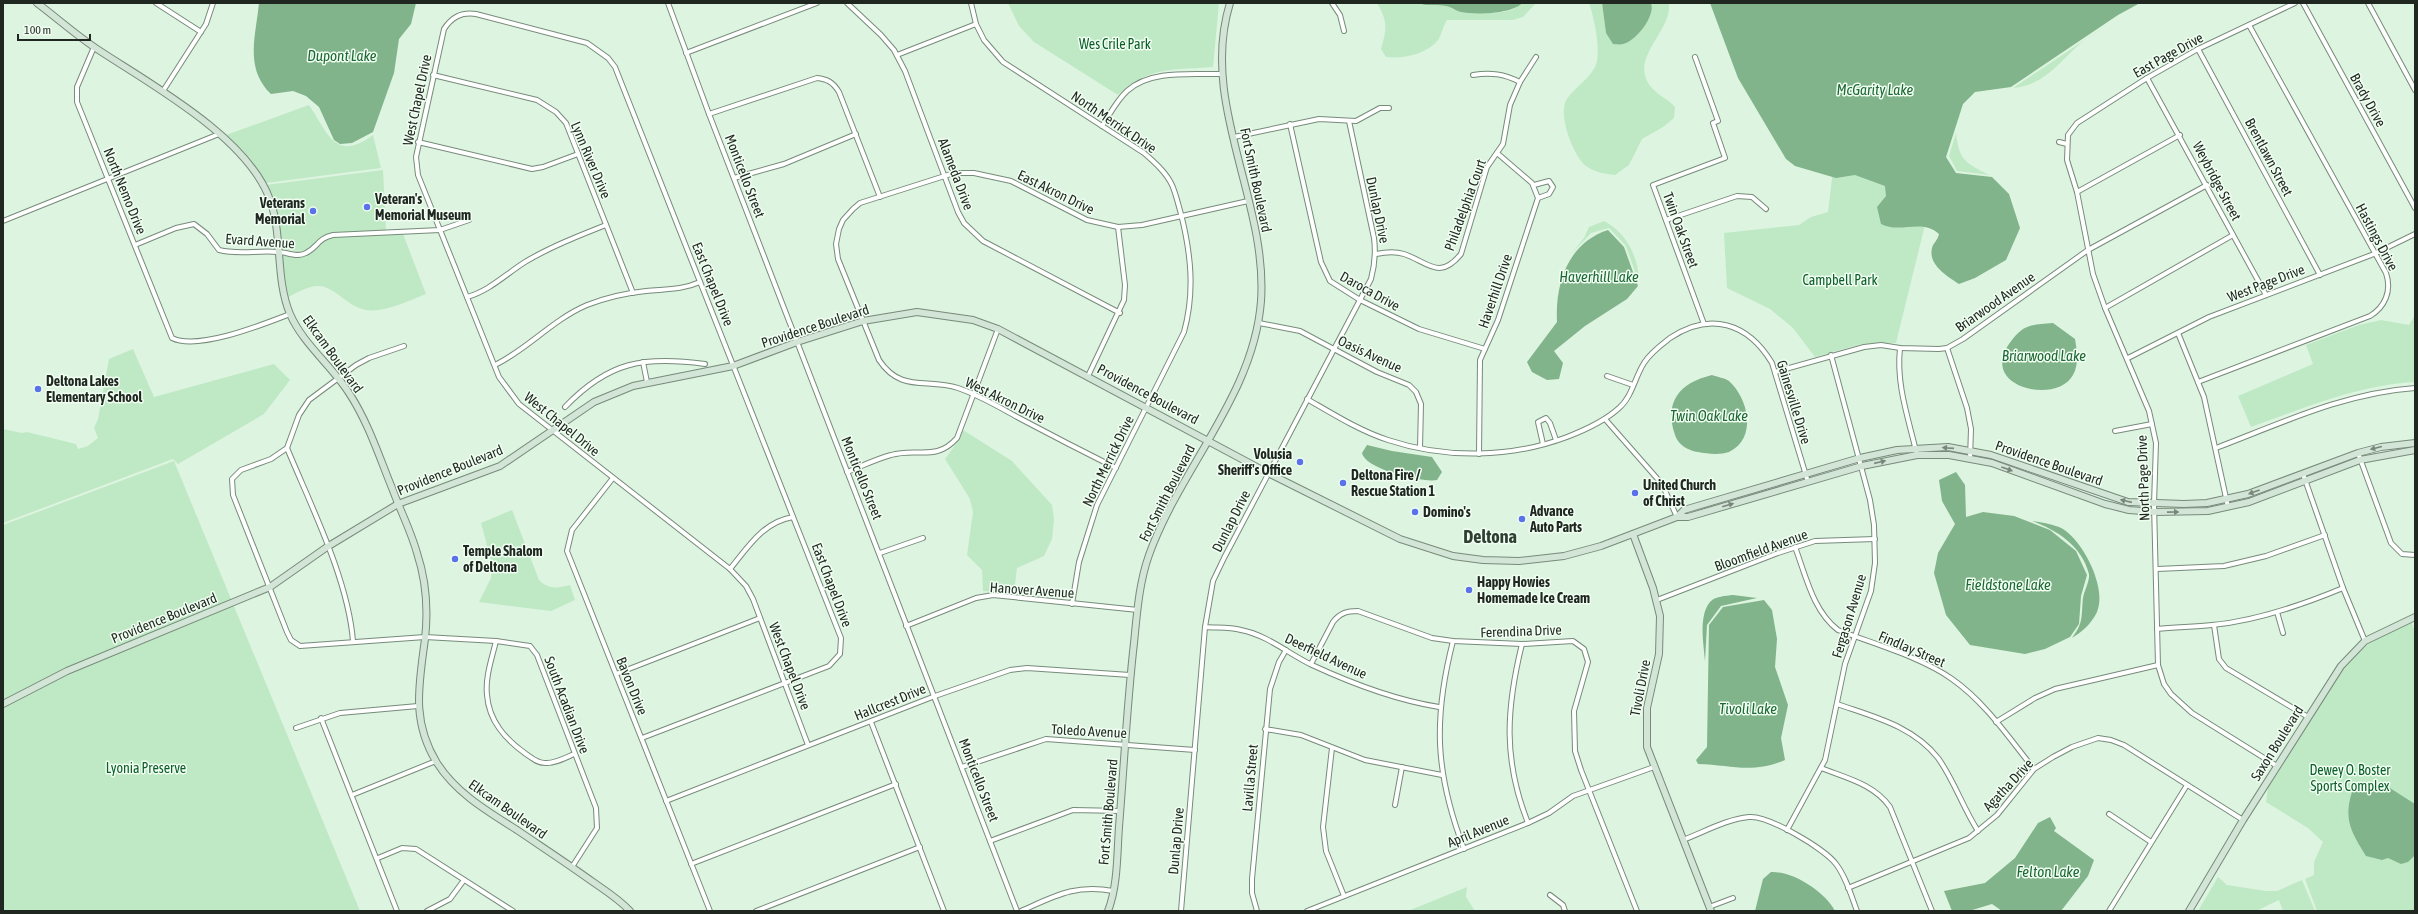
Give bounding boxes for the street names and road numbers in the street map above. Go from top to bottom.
street label: East Page Drive [2130,29,2206,81]
street label: West Chapel Drive [400,53,434,147]
street label: Brady Drive [2347,71,2389,129]
street label: North Merrick Drive [1068,88,1160,156]
street label: Brentlawn Street [2242,115,2296,199]
street label: Lynn River Drive [568,119,614,201]
street label: Fort Smith Boulevard [1237,126,1275,234]
street label: Monticello Street [722,132,768,220]
street label: Alameda Drive [935,136,977,212]
street label: Weybridge Street [2189,139,2245,223]
street label: North Nemo Drive [100,145,150,237]
street label: Philadelphia Court [1441,157,1489,253]
street label: East Akron Drive [1015,167,1097,217]
street label: Dunlap Drive [1363,175,1393,245]
street label: Twin Oak Street [1660,190,1702,270]
street label: Hastings Drive [2353,201,2401,273]
street label: Evard Avenue [225,231,295,251]
street label: East Chapel Drive [689,240,737,328]
street label: Haverhill Drive [1475,252,1515,330]
street label: West Page Drive [2225,261,2307,305]
street label: Daroca Drive [1337,268,1403,314]
street label: Briarwood Avenue [1952,269,2038,335]
street label: Providence Boulevard [759,301,871,351]
street label: Elkcam Boulevard [300,312,366,396]
street label: Oasis Avenue [1336,332,1404,376]
street label: Gainesville Drive [1774,358,1814,446]
street label: Providence Boulevard [1095,361,1201,427]
street label: West Akron Drive [963,374,1047,426]
street label: West Chapel Drive [521,389,603,459]
street label: North Merrick Drive [1079,413,1137,509]
street label: Monticello Street [838,434,886,522]
street label: North Page Drive [2134,435,2152,521]
street label: Providence Boulevard [1993,437,2105,489]
street label: Providence Boulevard [395,442,505,498]
street label: Fort Smith Boulevard [1136,442,1198,544]
street label: Dunlap Drive [1209,487,1253,555]
street label: Bloomfield Avenue [1712,526,1810,574]
street label: East Chapel Drive [809,541,855,629]
street label: Fergason Avenue [1829,572,1869,660]
street label: Hanover Avenue [989,579,1075,601]
street label: Providence Boulevard [109,590,219,646]
street label: West Chapel Drive [766,620,814,712]
street label: Ferendina Drive [1480,622,1562,640]
street label: Findlay Street [1876,628,1948,670]
street label: Deerfield Avenue [1282,630,1370,682]
street label: South Acadian Drive [541,654,593,756]
street label: Bavon Drive [613,655,651,717]
street label: Tivoli Drive [1627,658,1653,718]
street label: Hallcrest Drive [852,680,928,724]
street label: Saxon Boulevard [2247,702,2307,784]
street label: Toledo Avenue [1051,721,1127,741]
street label: Monticello Street [956,736,1002,824]
street label: Lavilla Street [1239,744,1261,812]
street label: Agatha Drive [1980,756,2036,814]
street label: Fort Smith Boulevard [1095,758,1121,866]
street label: Elkcam Boulevard [466,776,550,842]
street label: Dunlap Drive [1165,807,1187,875]
street label: April Avenue [1445,811,1511,851]

